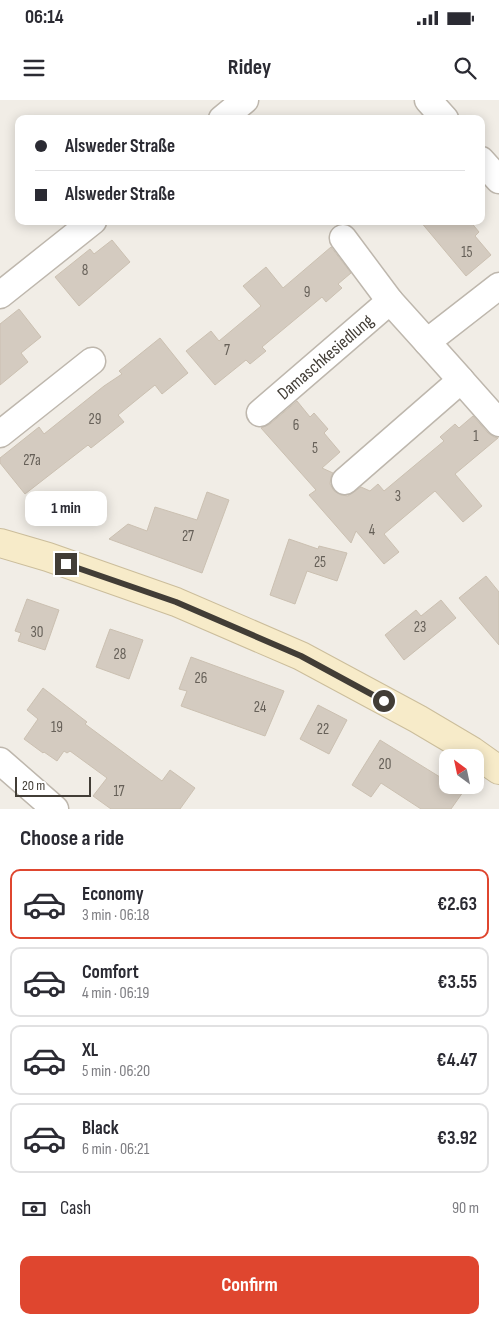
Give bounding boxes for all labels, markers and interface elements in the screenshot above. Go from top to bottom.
text: 06:14 [25,6,64,29]
icon: menu [20,54,48,82]
text: Ridey [228,54,271,81]
icon: search [451,54,479,82]
text: Alsweder Straße [65,135,175,158]
text: Alsweder Straße [65,183,175,206]
house number: 15 [461,243,473,262]
house number: 8 [82,261,88,280]
house number: 9 [304,283,310,302]
street label: Damaschkesiedlung [273,310,377,404]
house number: 7 [224,341,230,360]
house number: 29 [89,410,101,429]
house number: 6 [293,416,299,435]
house number: 1 [473,427,479,446]
house number: 5 [312,439,318,458]
house number: 27a [23,451,41,470]
house number: 3 [395,487,401,506]
callout: 1 min [25,492,107,526]
text: 1 min [51,499,81,518]
house number: 4 [369,521,375,540]
house number: 27 [182,527,194,546]
route end [55,553,77,575]
house number: 25 [314,553,326,572]
house number: 23 [414,618,426,637]
house number: 30 [31,623,43,642]
house number: 28 [114,645,126,664]
house number: 26 [195,669,207,688]
route start [373,690,395,712]
house number: 24 [254,698,266,717]
house number: 19 [51,718,63,737]
house number: 22 [317,720,329,739]
north arrow [439,749,484,794]
map controls [439,749,484,794]
house number: 20 [379,755,391,774]
scale bar [15,774,91,797]
text: 20 m [22,777,45,794]
house number: 17 [113,782,125,801]
text: Choose a ride [20,825,124,852]
icon: car [22,882,67,927]
text: Economy [82,883,144,906]
text: €2.63 [437,893,477,916]
text: 3 min · 06:18 [82,906,149,925]
icon: car [22,960,67,1005]
text: Comfort [82,961,139,984]
text: €3.55 [437,971,477,994]
text: 4 min · 06:19 [82,984,149,1003]
icon: car [22,1038,67,1083]
text: XL [82,1039,98,1062]
text: €4.47 [437,1049,477,1072]
text: 5 min · 06:20 [82,1062,150,1081]
icon: car [22,1116,67,1161]
text: Black [82,1117,119,1140]
text: €3.92 [437,1127,477,1150]
text: 6 min · 06:21 [82,1140,149,1159]
icon: cash [20,1195,48,1223]
text: Cash [60,1197,91,1220]
text: 90 m [452,1199,479,1218]
button: Confirm [20,1256,479,1314]

